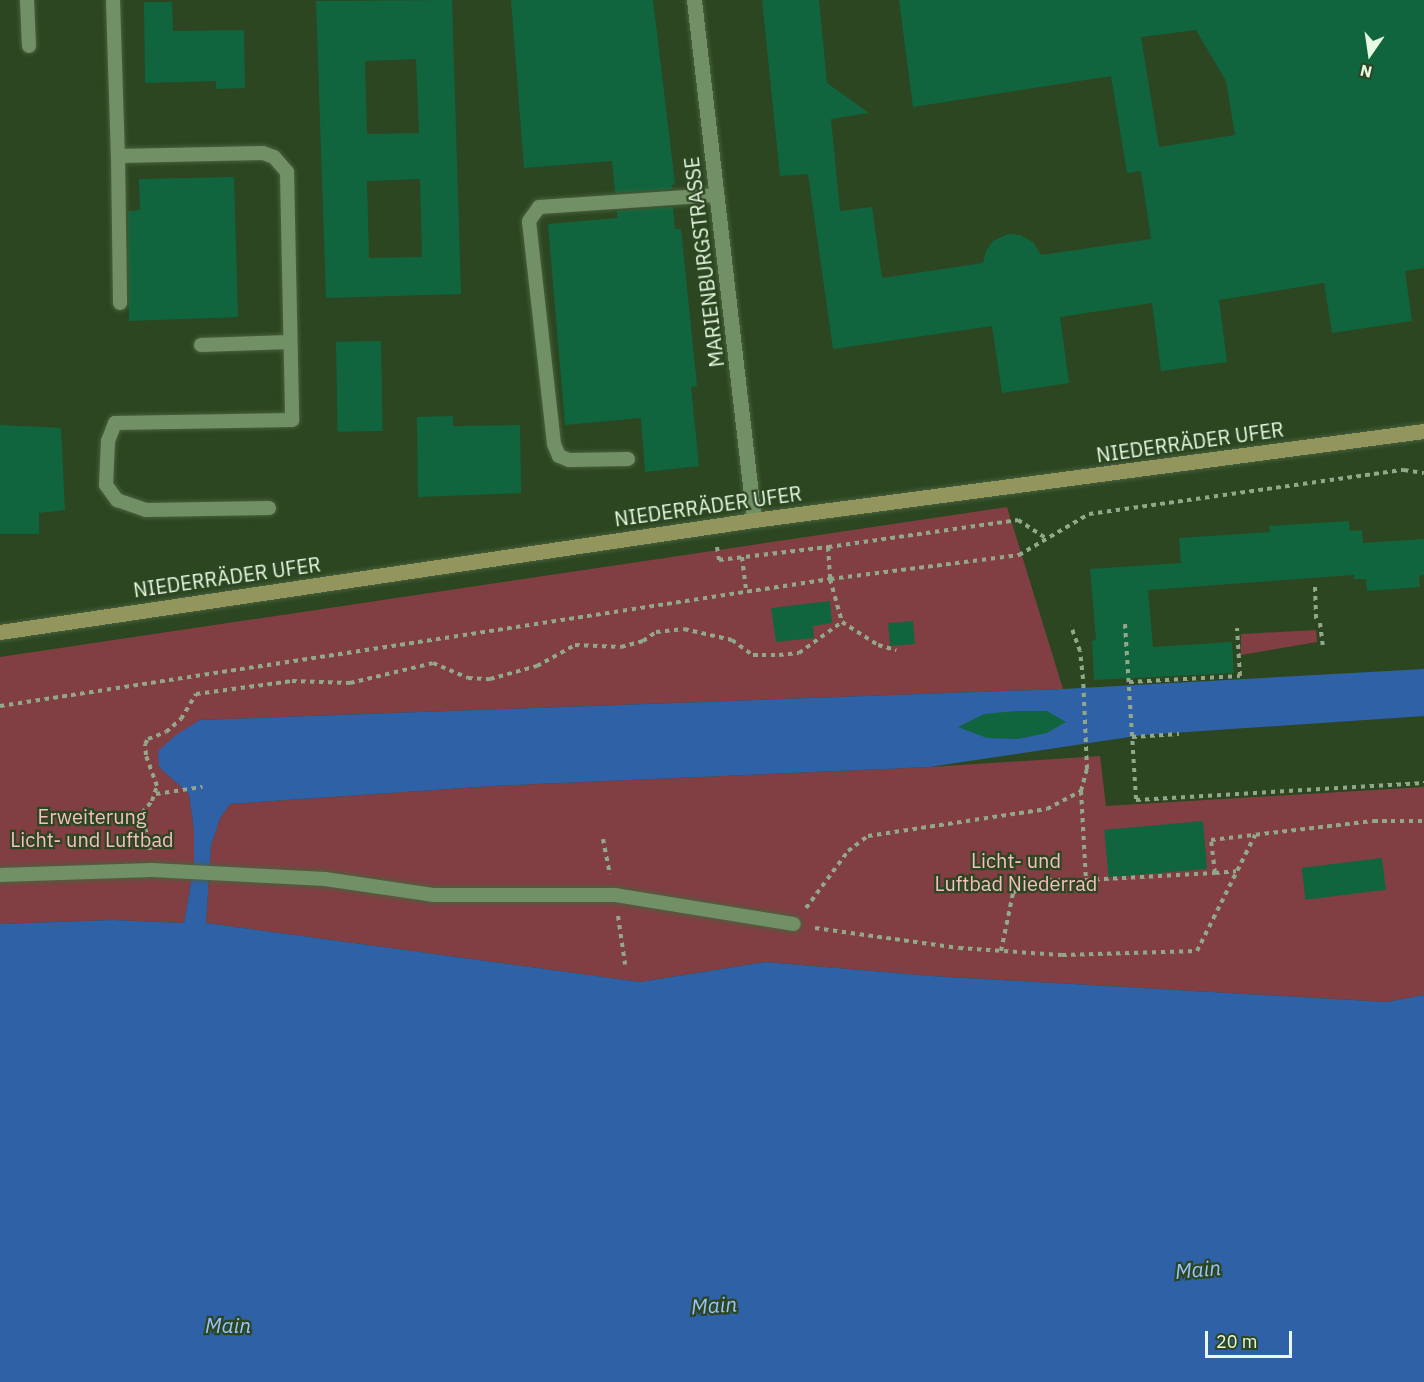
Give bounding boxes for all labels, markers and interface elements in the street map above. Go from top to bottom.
north arrow [1340,24,1400,84]
text: N [1358,60,1374,83]
street label: MARIENBURGSTRASSE [679,155,729,369]
street label: NIEDERRÄDER UFER [1095,417,1285,467]
street label: NIEDERRÄDER UFER [613,481,803,531]
street label: NIEDERRÄDER UFER [132,552,322,602]
park label: Erweiterung Licht- und Luftbad [10,805,174,852]
park label: Licht- und Luftbad Niederrad [935,848,1097,895]
water label: Main [1174,1254,1222,1284]
water label: Main [690,1291,738,1319]
water label: Main [205,1312,251,1338]
scale bar [1208,1319,1295,1357]
text: 20 m [1216,1330,1258,1353]

